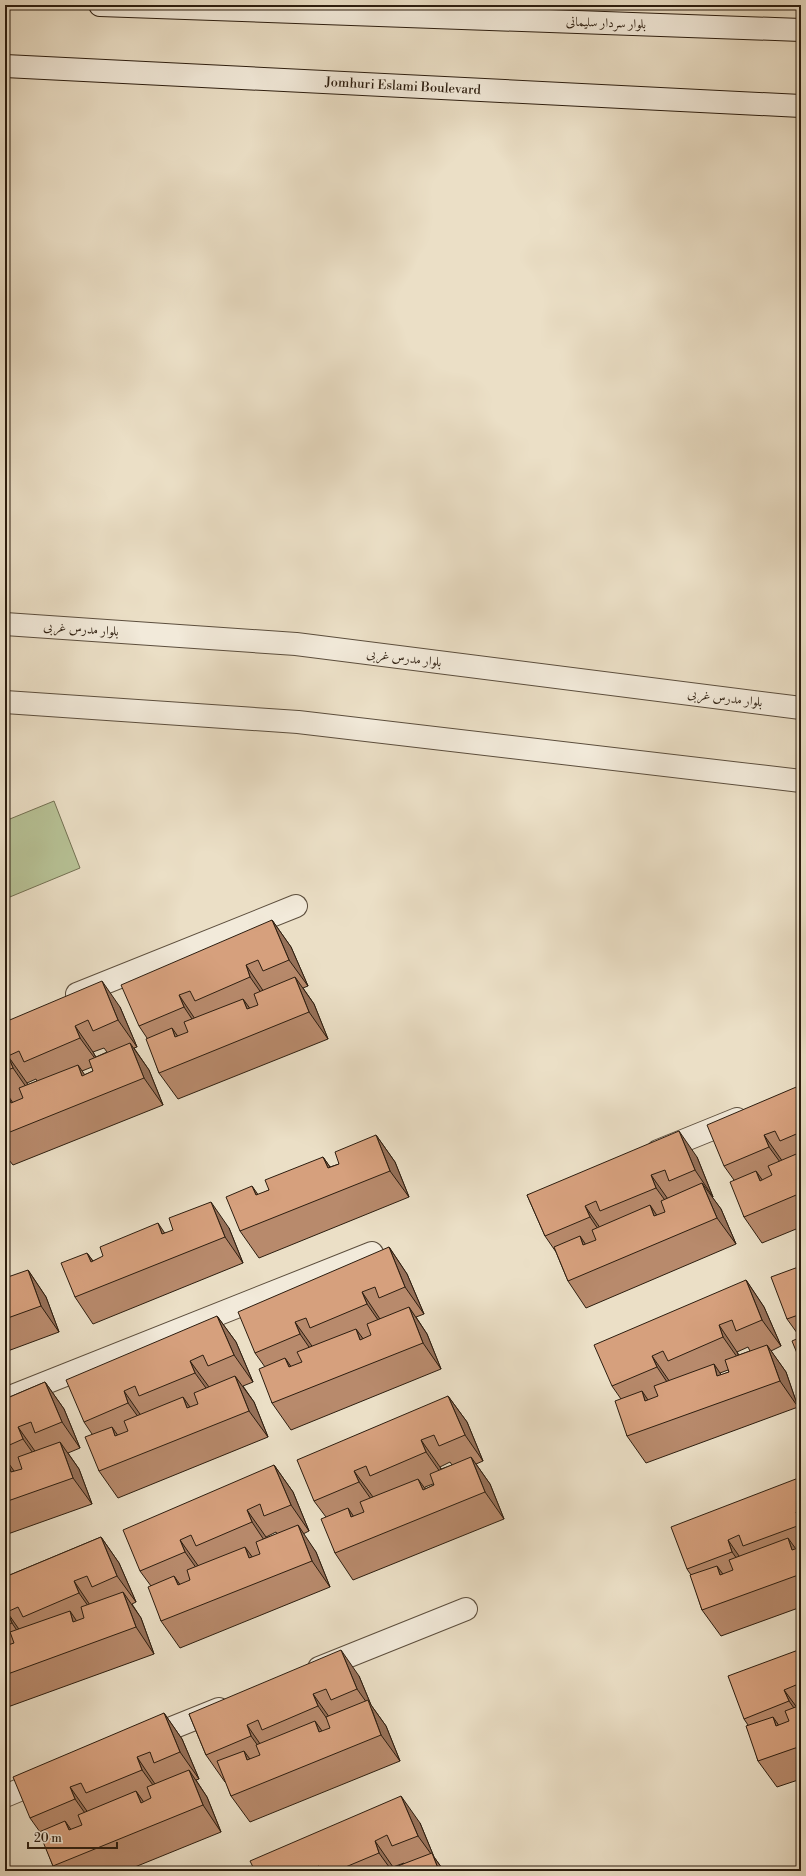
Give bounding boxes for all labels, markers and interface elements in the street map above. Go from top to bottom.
street label: بلوار سردار سلیمانی [566,14,646,32]
street label: Jomhuri Eslami Boulevard [324,74,482,98]
street label: بلوار مدرس غربی [43,618,119,641]
street label: بلوار مدرس غربی [365,645,442,672]
street label: بلوار مدرس غربی [686,685,763,712]
scale bar [28,1824,117,1850]
text: 20 m [34,1831,62,1846]

